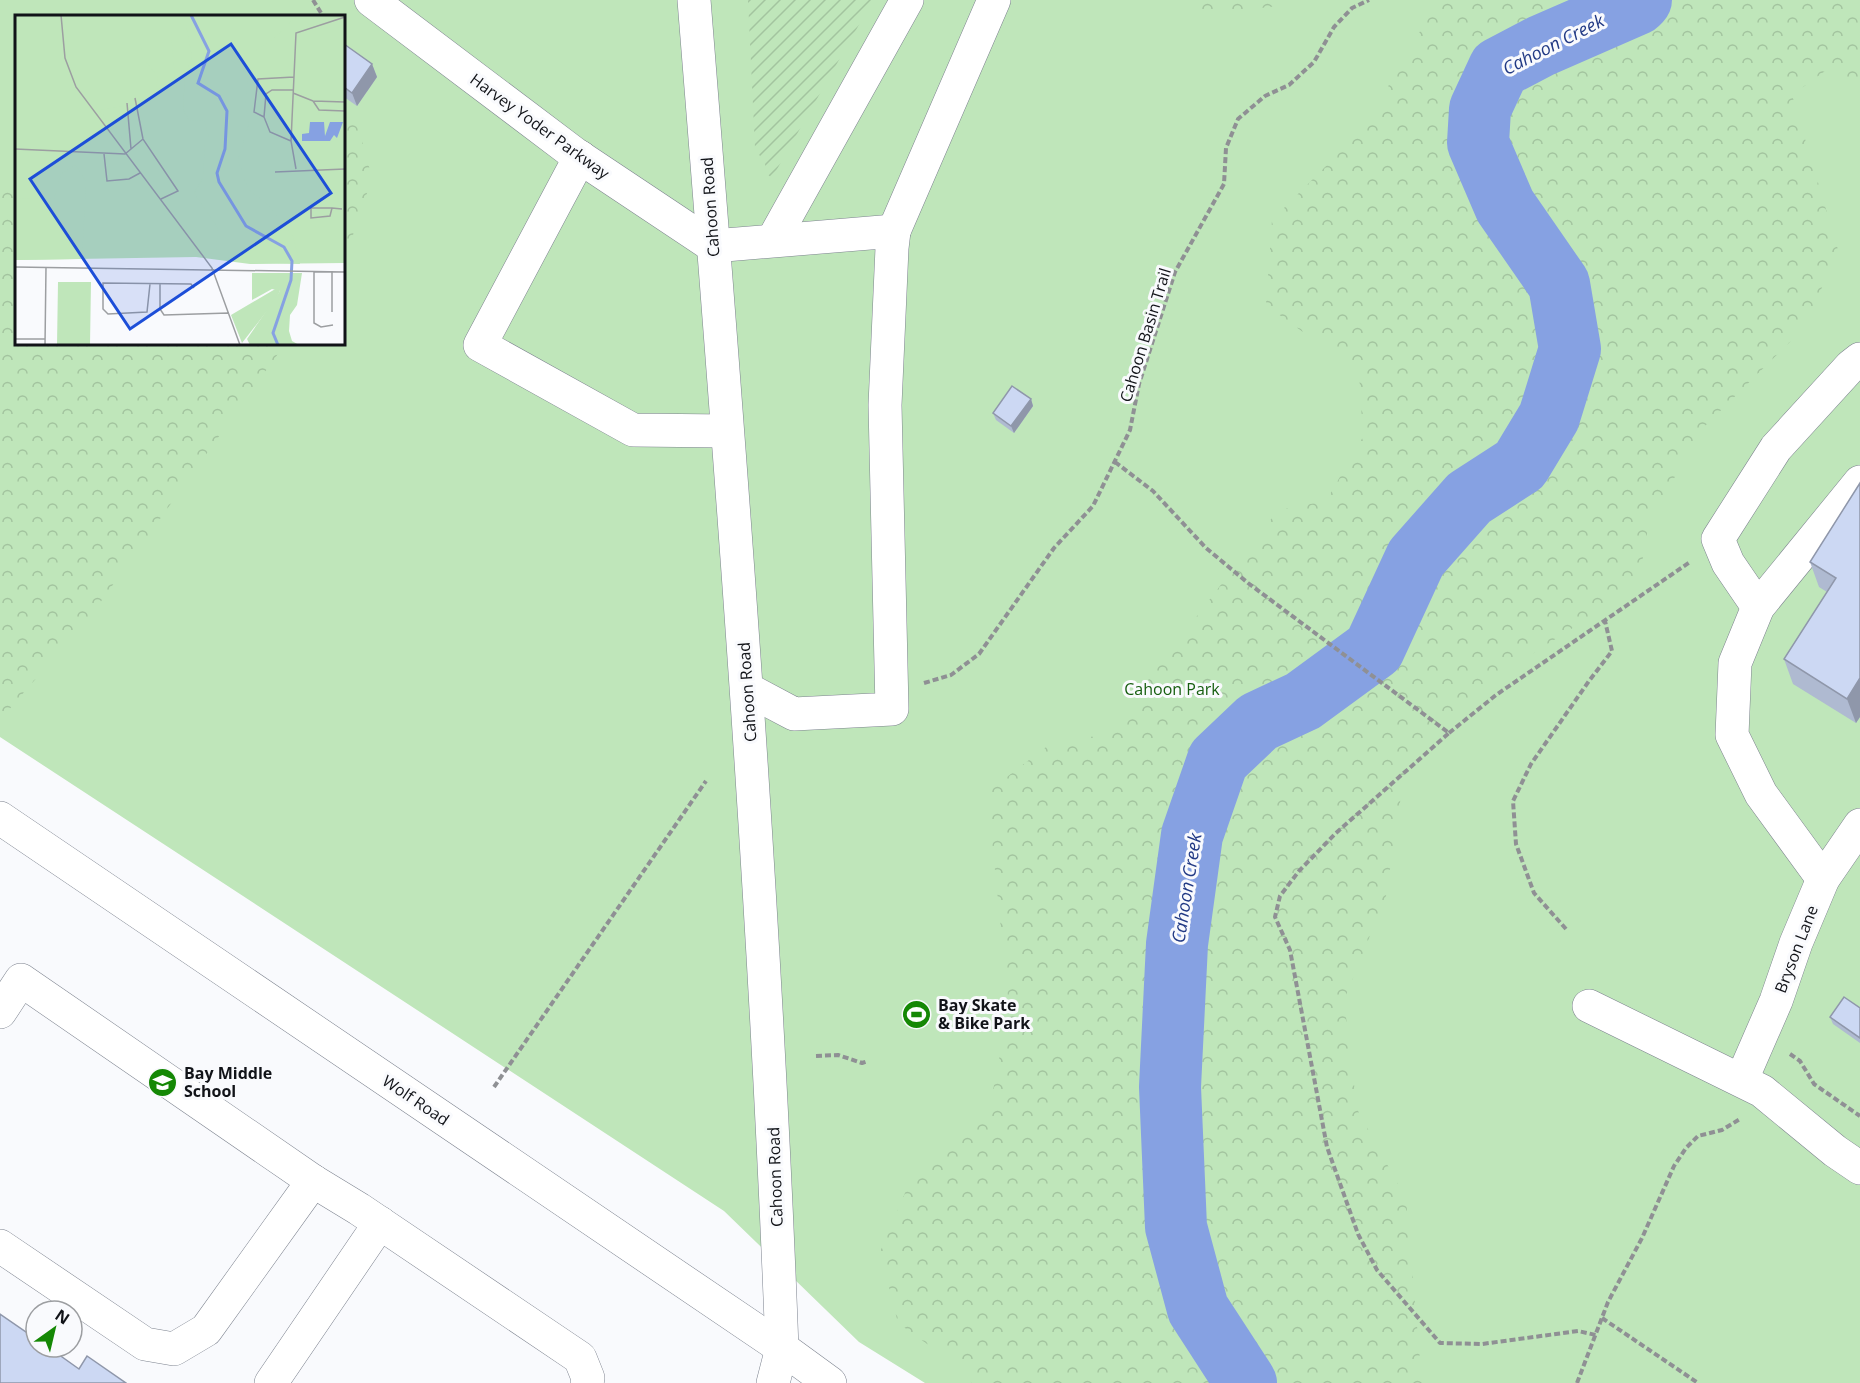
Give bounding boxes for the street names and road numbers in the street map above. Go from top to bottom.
street label: Harvey Yoder Parkway [466,68,615,185]
street label: Cahoon Road [696,156,724,258]
street label: Cahoon Basin Trail [1114,265,1176,405]
street label: Cahoon Road [733,641,761,743]
street label: Bryson Lane [1769,902,1823,996]
street label: Wolf Road [378,1070,454,1130]
street label: Cahoon Road [762,1127,788,1227]

